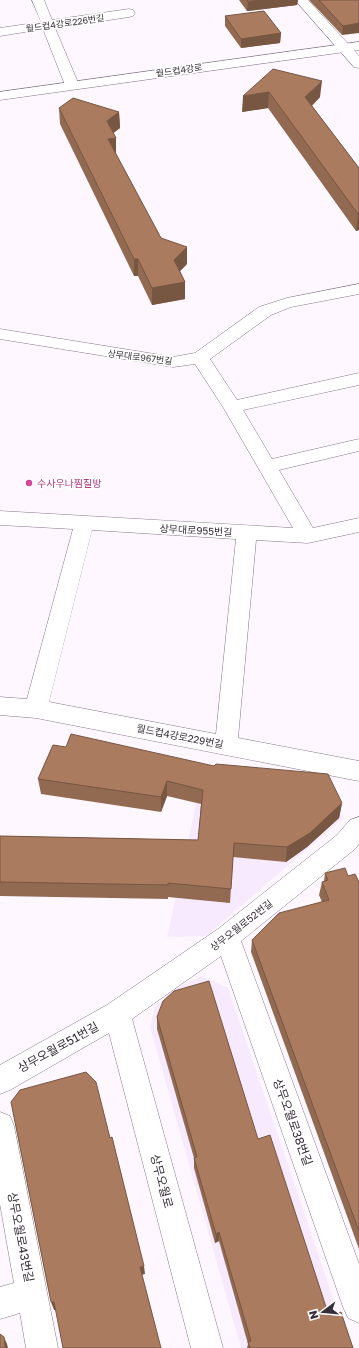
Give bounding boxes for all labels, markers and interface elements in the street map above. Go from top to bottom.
street label: 월드컵4강로226번길 [25,12,105,34]
street label: 월드컵4강로 [155,61,203,79]
street label: 상무대로967번길 [107,348,173,366]
place label: 수사우나찜질방 [37,477,101,489]
marker: 수사우나찜질방 [24,478,34,488]
street label: 상무대로955번길 [159,522,233,538]
street label: 월드컵4강로229번길 [136,722,224,750]
street label: 상무오월로52번길 [207,897,275,953]
street label: 상무오월로51번길 [15,1019,101,1075]
street label: 상무오월로38번길 [270,1076,316,1168]
street label: 상무오월로 [148,1152,176,1210]
street label: 상무오월로43번길 [5,1191,37,1283]
north arrow [303,1292,343,1332]
text: N [306,1309,320,1321]

